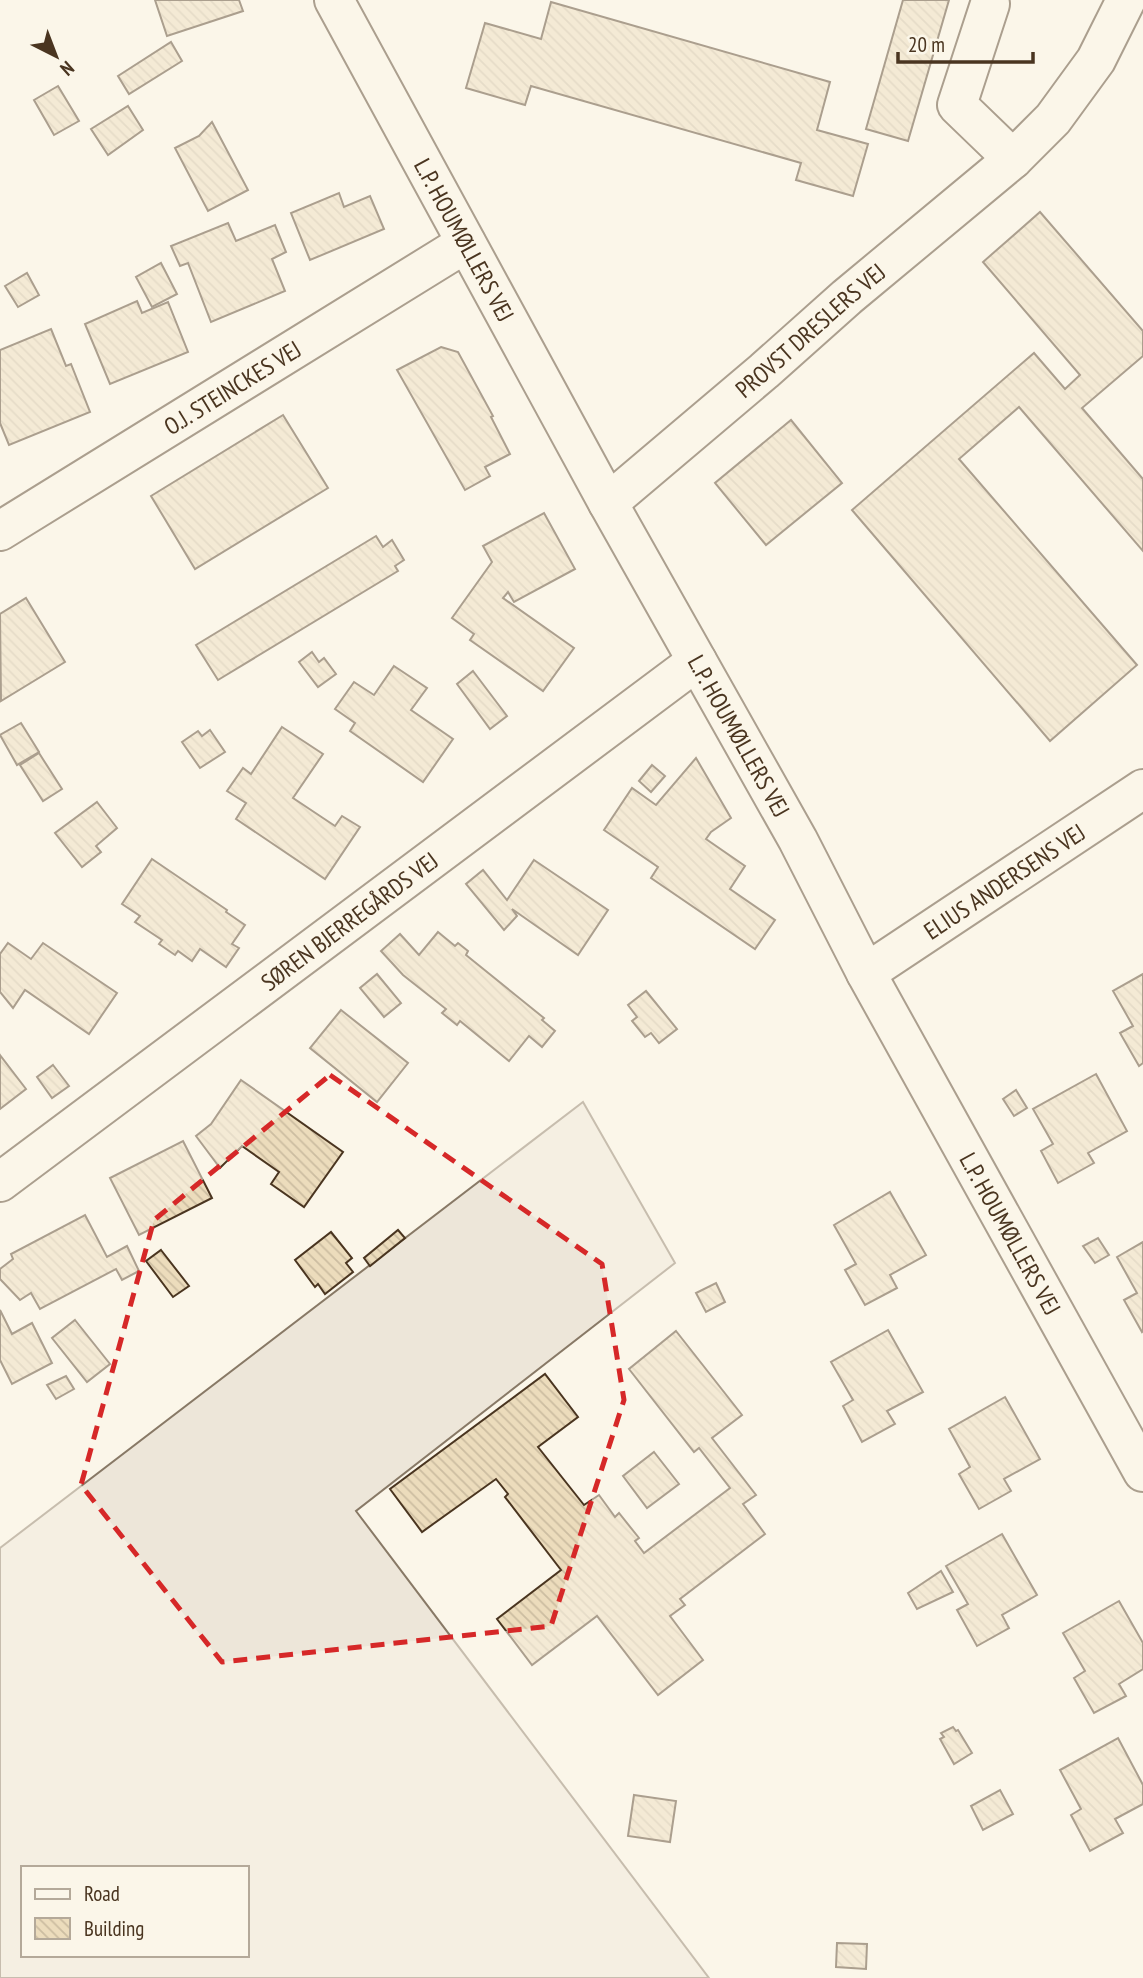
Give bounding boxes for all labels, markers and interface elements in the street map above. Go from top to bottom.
north arrow [21,21,91,91]
scale bar [898,21,1033,65]
text: 20 m [908,31,945,58]
text: N [56,56,79,81]
street label: L.P. HOUMØLLERS VEJ [408,153,522,327]
street label: PROVST DRESLERS VEJ [729,256,892,404]
street label: O.J. STEINCKES VEJ [158,333,307,442]
street label: L.P. HOUMØLLERS VEJ [681,649,797,822]
street label: ELIUS ANDERSENS VEJ [918,816,1091,946]
street label: SØREN BJERREGÅRDS VEJ [254,845,444,997]
street label: L.P. HOUMØLLERS VEJ [953,1147,1068,1320]
legend [21,1866,248,1957]
text: Road [84,1880,120,1907]
text: Building [84,1915,144,1942]

